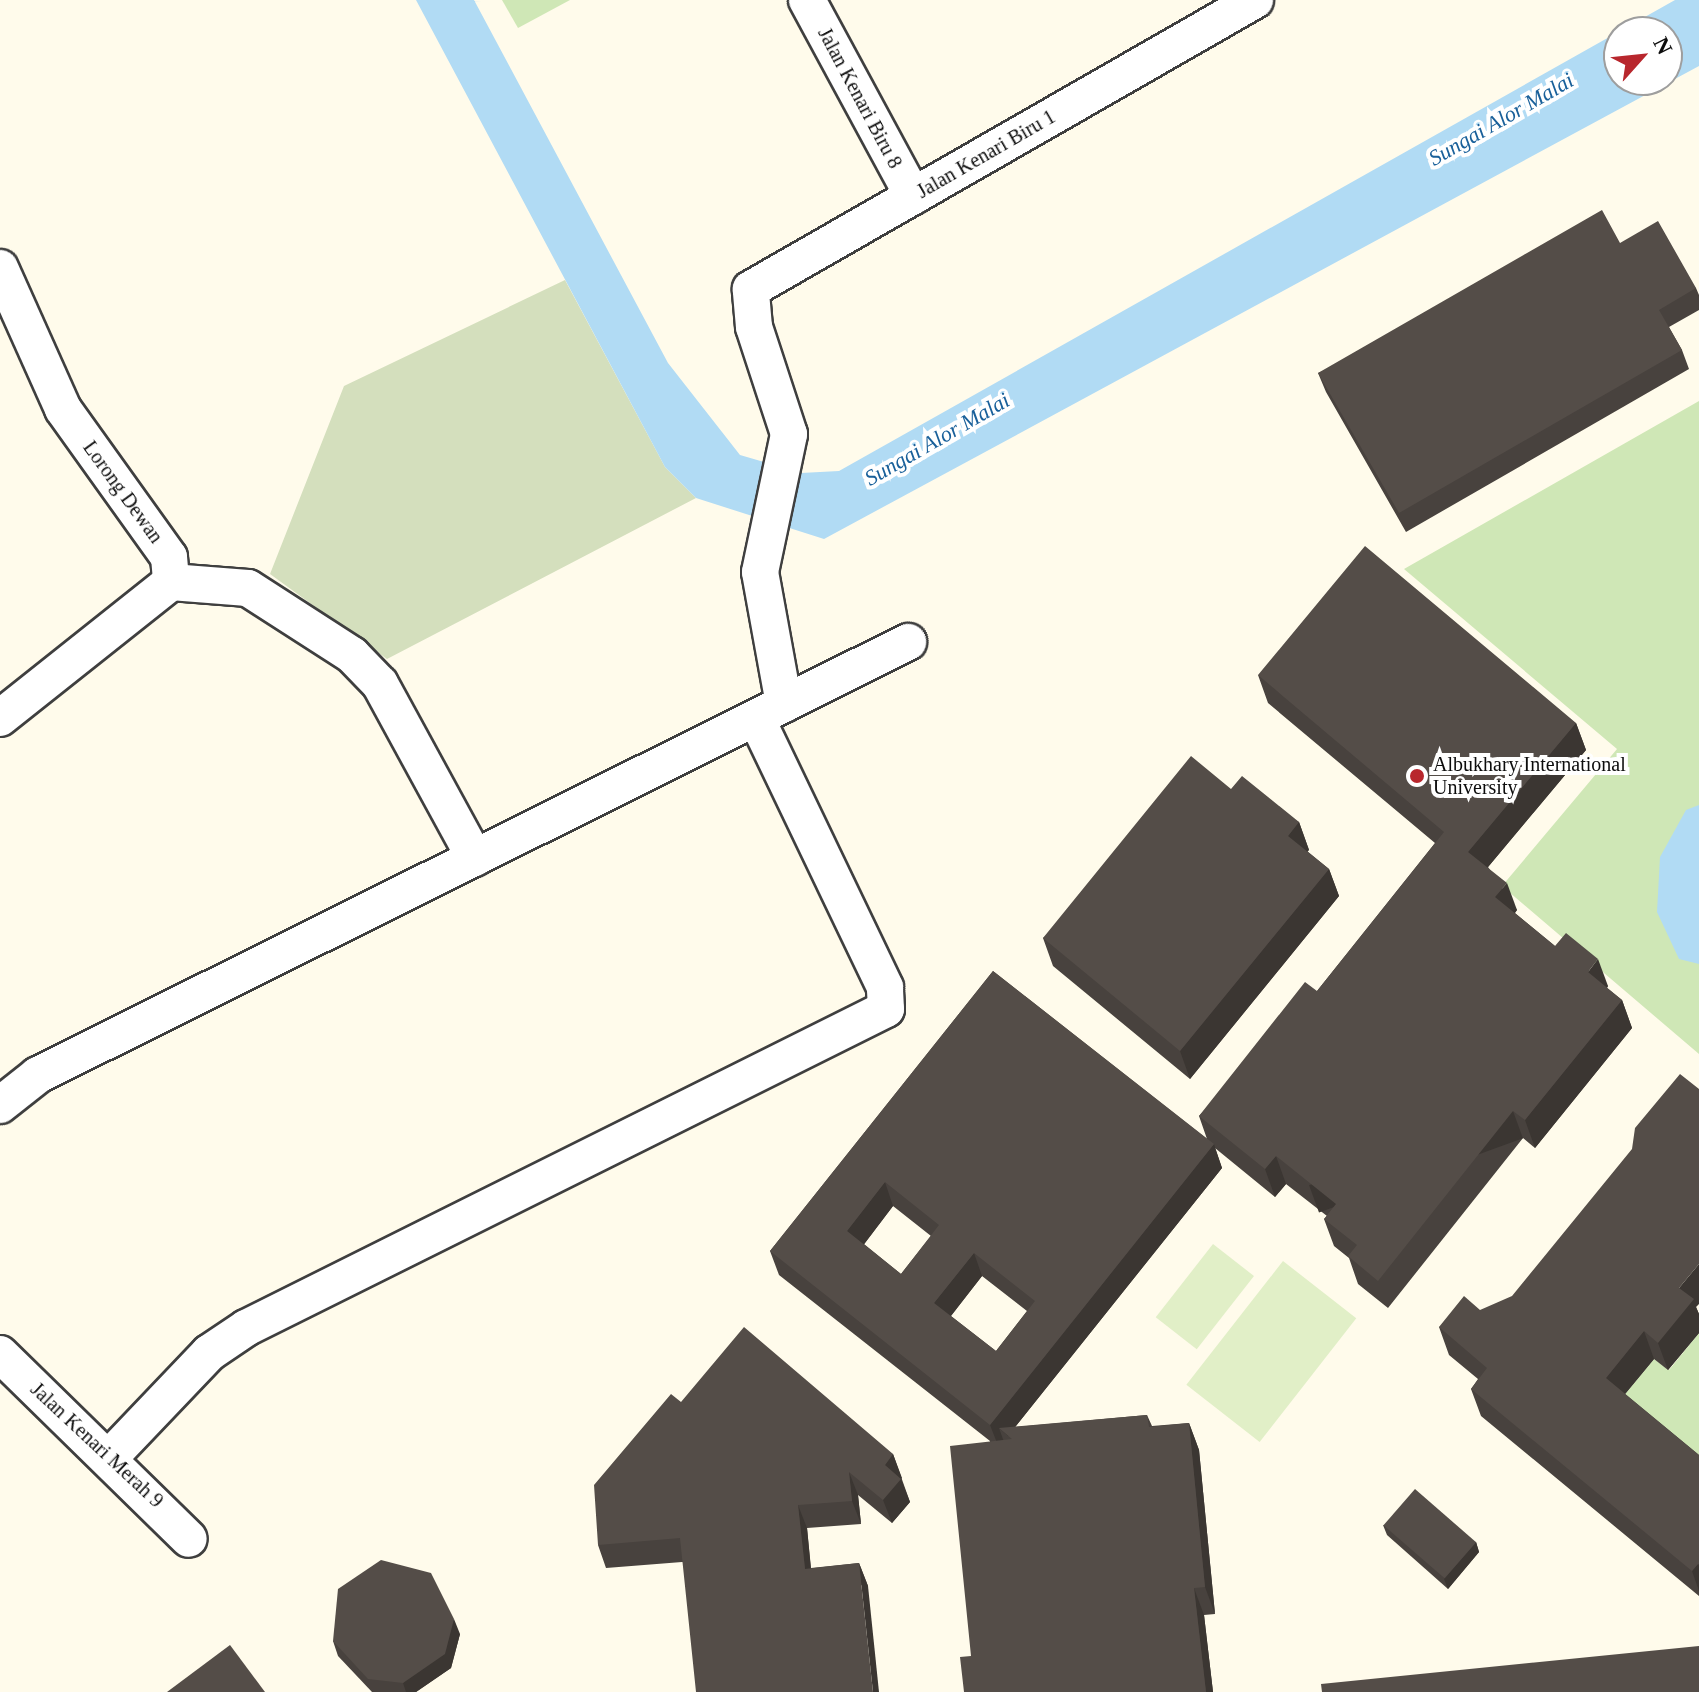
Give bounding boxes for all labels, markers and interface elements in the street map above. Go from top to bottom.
north arrow [1603,16,1683,96]
street label: Jalan Kenari Biru 8 [813,23,907,173]
text: N [1648,33,1678,59]
water label: Sungai Alor Malai [1423,67,1579,171]
street label: Jalan Kenari Biru 1 [912,105,1060,203]
water label: Sungai Alor Malai [859,387,1015,491]
street label: Lorong Dewan [78,436,168,548]
place label: Albukhary International University [1433,752,1626,799]
marker: Albukhary International University [1408,767,1426,785]
street label: Jalan Kenari Merah 9 [26,1377,168,1513]

